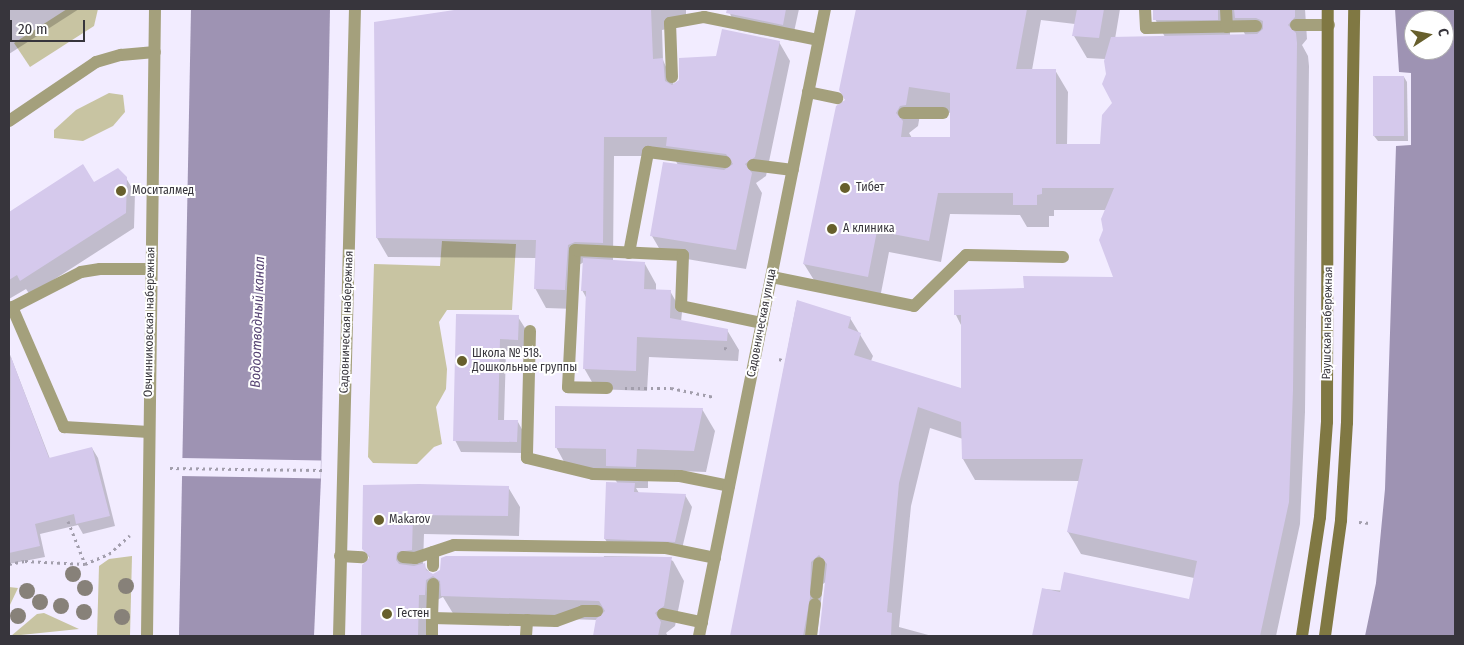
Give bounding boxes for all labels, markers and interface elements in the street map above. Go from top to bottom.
scale bar [12,10,88,42]
north arrow [1404,10,1454,60]
text: 20 m [18,20,48,38]
text: С [1434,27,1452,37]
marker: Тибет [838,181,852,195]
place label: Тибет [856,181,884,195]
marker: Моситалмед [114,184,128,198]
place label: Моситалмед [132,184,194,198]
marker: А клиника [825,222,839,236]
place label: А клиника [843,222,895,236]
street label: Овчинниковская набережная [141,247,159,397]
street label: Садовническая набережная [337,250,357,394]
water label: Водоотводный канал [247,256,269,388]
street label: Раушская набережная [1320,266,1336,380]
street label: Садовническая улица [744,268,780,378]
place label: Школа № 518. Дошкольные группы [472,347,577,375]
marker: Школа № 518. Дошкольные группы [456,355,468,367]
place label: Makarov [389,513,430,527]
marker: Makarov [373,514,385,526]
place label: Гестен [397,607,429,621]
marker: Гестен [381,608,393,620]

